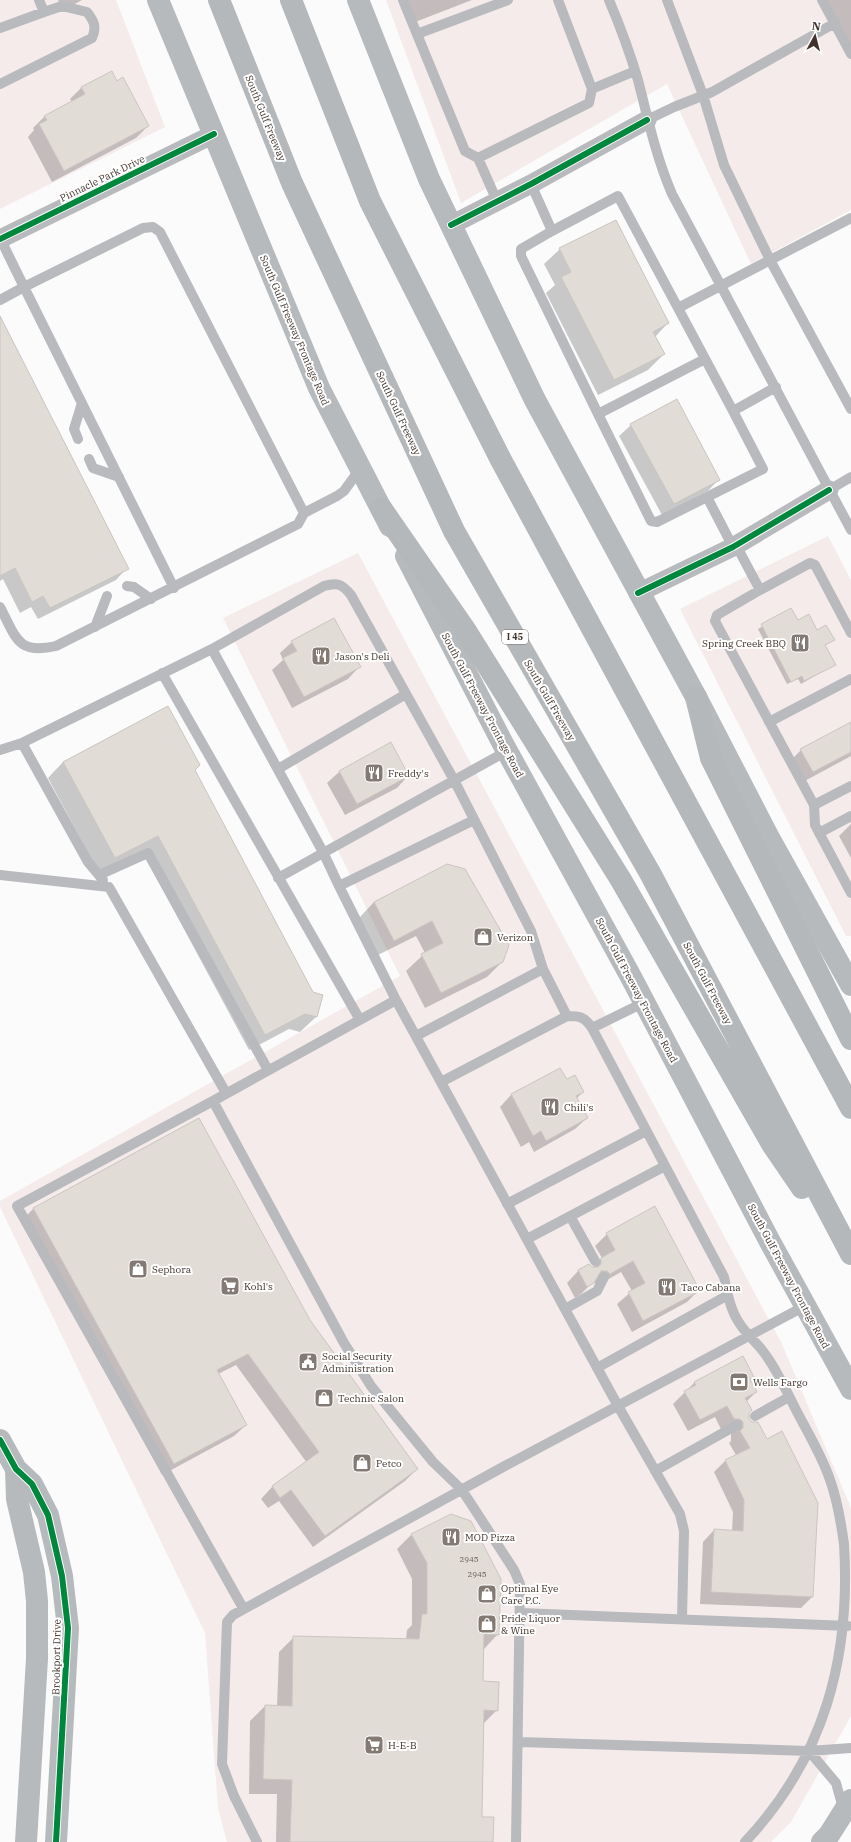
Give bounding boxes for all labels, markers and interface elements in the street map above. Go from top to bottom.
north arrow [795,16,835,56]
text: N [811,19,822,34]
street label: South Gulf Freeway [242,73,289,164]
street label: Pinnacle Park Drive [58,152,147,205]
street label: South Gulf Freeway Frontage Road [257,253,332,407]
street label: South Gulf Freeway [373,369,424,458]
road number: I 45 [502,630,528,644]
street label: South Gulf Freeway Frontage Road [439,631,526,780]
restaurant icon: Spring Creek BBQ [789,632,811,654]
place label: Spring Creek BBQ [702,637,786,650]
restaurant icon: Jason's Deli [310,645,332,667]
place label: Jason's Deli [335,650,390,663]
street label: South Gulf Freeway [521,657,578,744]
restaurant icon: Freddy's [363,762,385,784]
place label: Freddy's [388,767,429,780]
street label: South Gulf Freeway Frontage Road [593,916,680,1065]
shop icon: Verizon [472,926,494,948]
place label: Verizon [497,931,534,944]
street label: South Gulf Freeway [680,940,735,1027]
restaurant icon: Chili's [539,1096,561,1118]
place label: Chili's [564,1101,593,1114]
street label: South Gulf Freeway Frontage Road [745,1202,832,1351]
shop icon: Sephora [127,1258,149,1280]
place label: Sephora [152,1263,192,1276]
supermarket icon: Kohl's [219,1275,241,1297]
restaurant icon: Taco Cabana [656,1276,678,1298]
place label: Kohl's [244,1280,273,1293]
place label: Taco Cabana [681,1281,741,1294]
place label: Social Security Administration [322,1350,395,1375]
public building icon: Social Security Administration [297,1351,319,1373]
bank icon: Wells Fargo [728,1371,750,1393]
place label: Wells Fargo [753,1376,808,1389]
shop icon: Technic Salon [313,1387,335,1409]
place label: Technic Salon [338,1392,405,1405]
shop icon: Petco [351,1452,373,1474]
place label: Petco [376,1457,402,1470]
restaurant icon: MOD Pizza [440,1526,462,1548]
place label: MOD Pizza [465,1531,516,1544]
house number: 2945 [459,1554,479,1564]
house number: 2945 [467,1569,487,1579]
place label: Optimal Eye Care P.C. [501,1582,558,1607]
shop icon: Optimal Eye Care P.C. [476,1583,498,1605]
place label: Pride Liquor & Wine [501,1612,560,1637]
shop icon: Pride Liquor & Wine [476,1613,498,1635]
street label: Brookport Drive [49,1619,64,1695]
supermarket icon: H-E-B [363,1734,385,1756]
place label: H-E-B [388,1739,417,1752]

